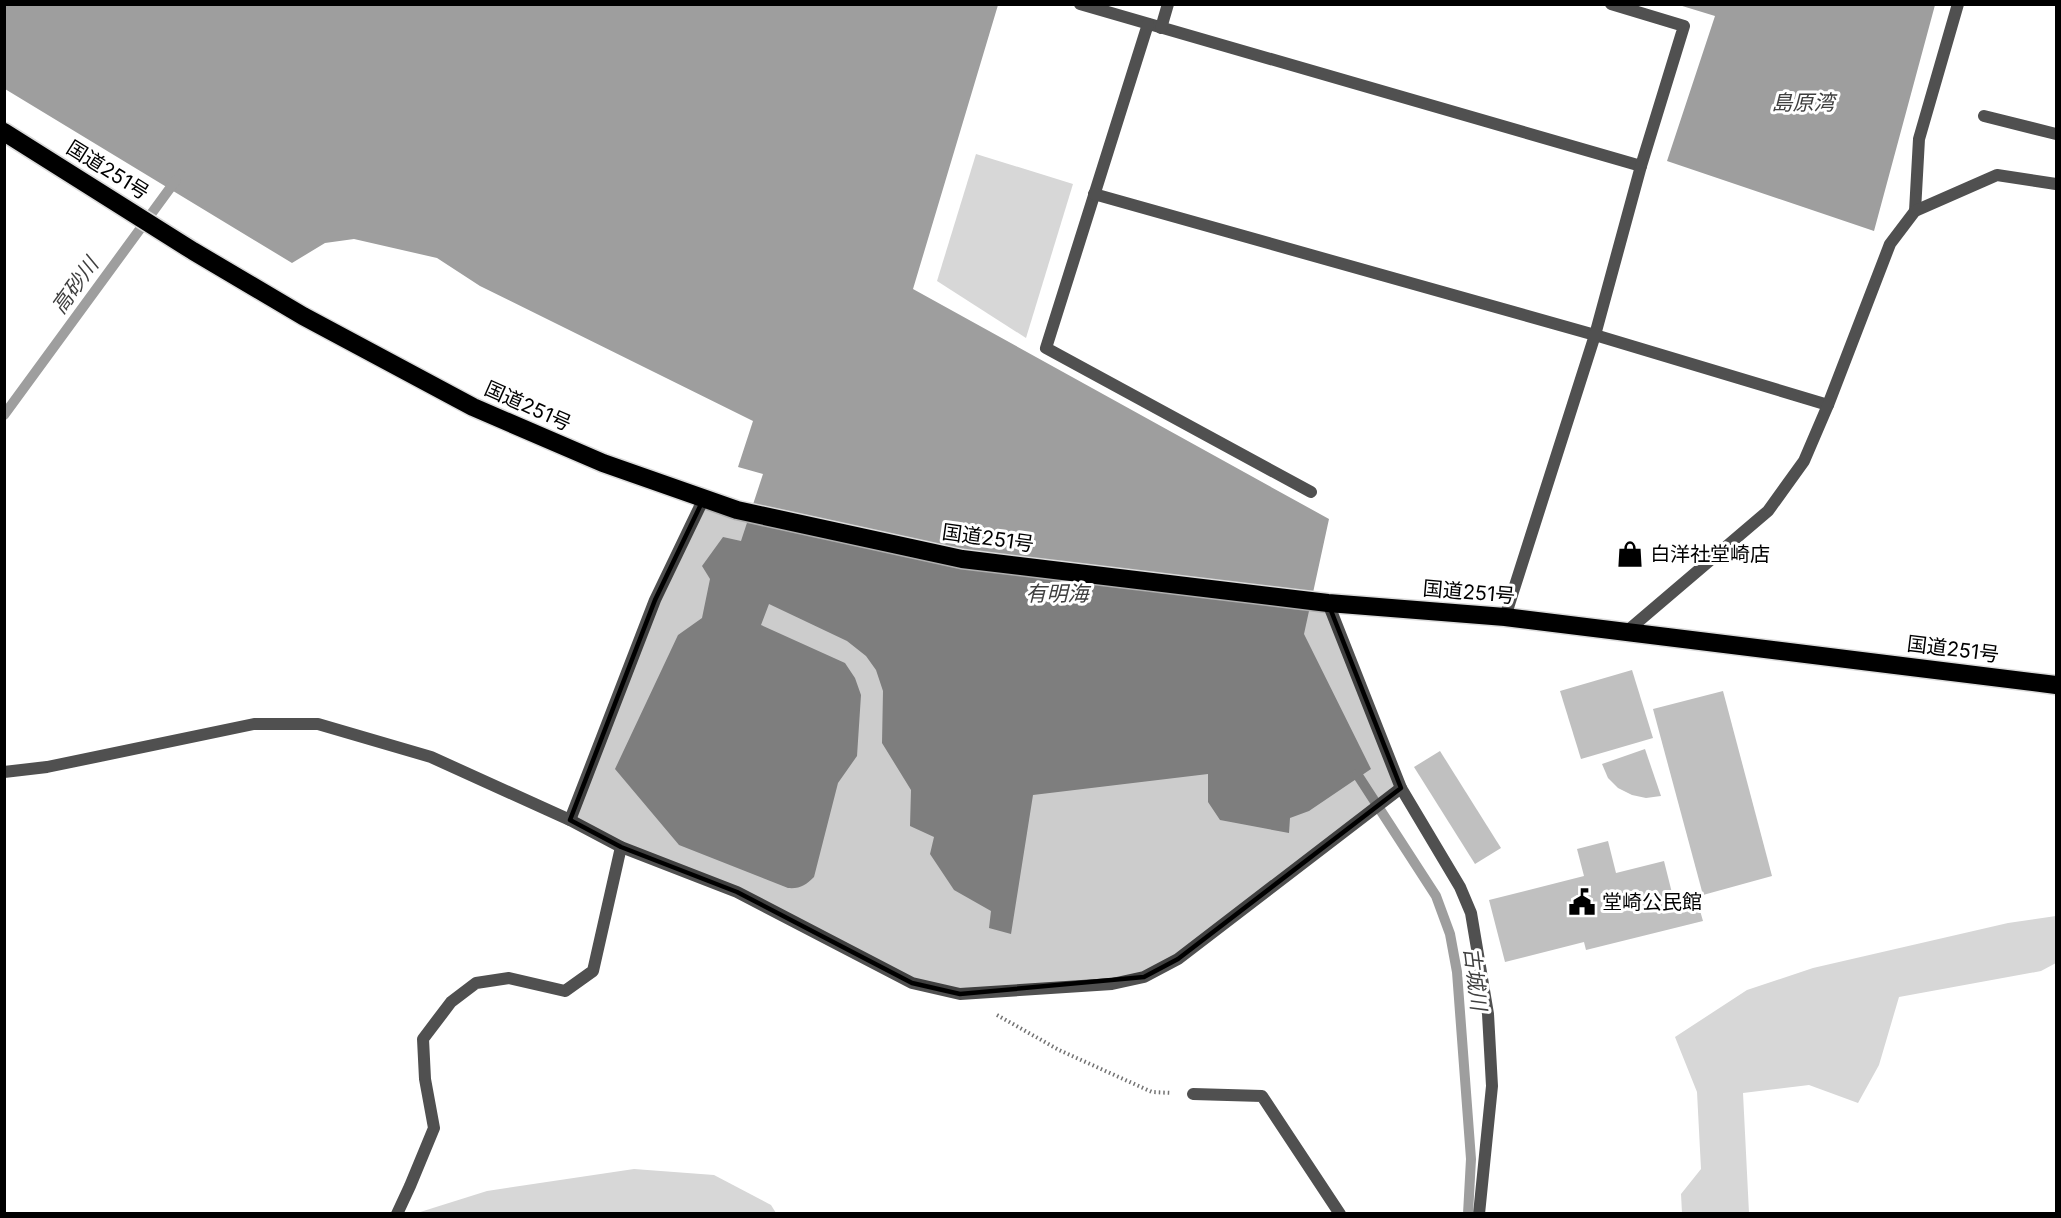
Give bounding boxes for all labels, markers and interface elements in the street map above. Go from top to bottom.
water label: 島原湾 [1772,90,1837,115]
street label: 国道251号 [62,135,154,205]
water label: 高砂川 [46,251,104,319]
street label: 国道251号 [481,376,575,436]
street label: 国道251号 [941,520,1035,556]
shop icon: 白洋社堂崎店 [1615,539,1645,569]
place label: 白洋社堂崎店 [1650,542,1770,566]
street label: 国道251号 [1422,576,1516,608]
water label: 有明海 [1026,581,1091,606]
street label: 国道251号 [1906,631,2000,667]
public building icon: 堂崎公民館 [1567,887,1597,917]
place label: 堂崎公民館 [1602,890,1702,914]
water label: 古城川 [1459,946,1492,1014]

